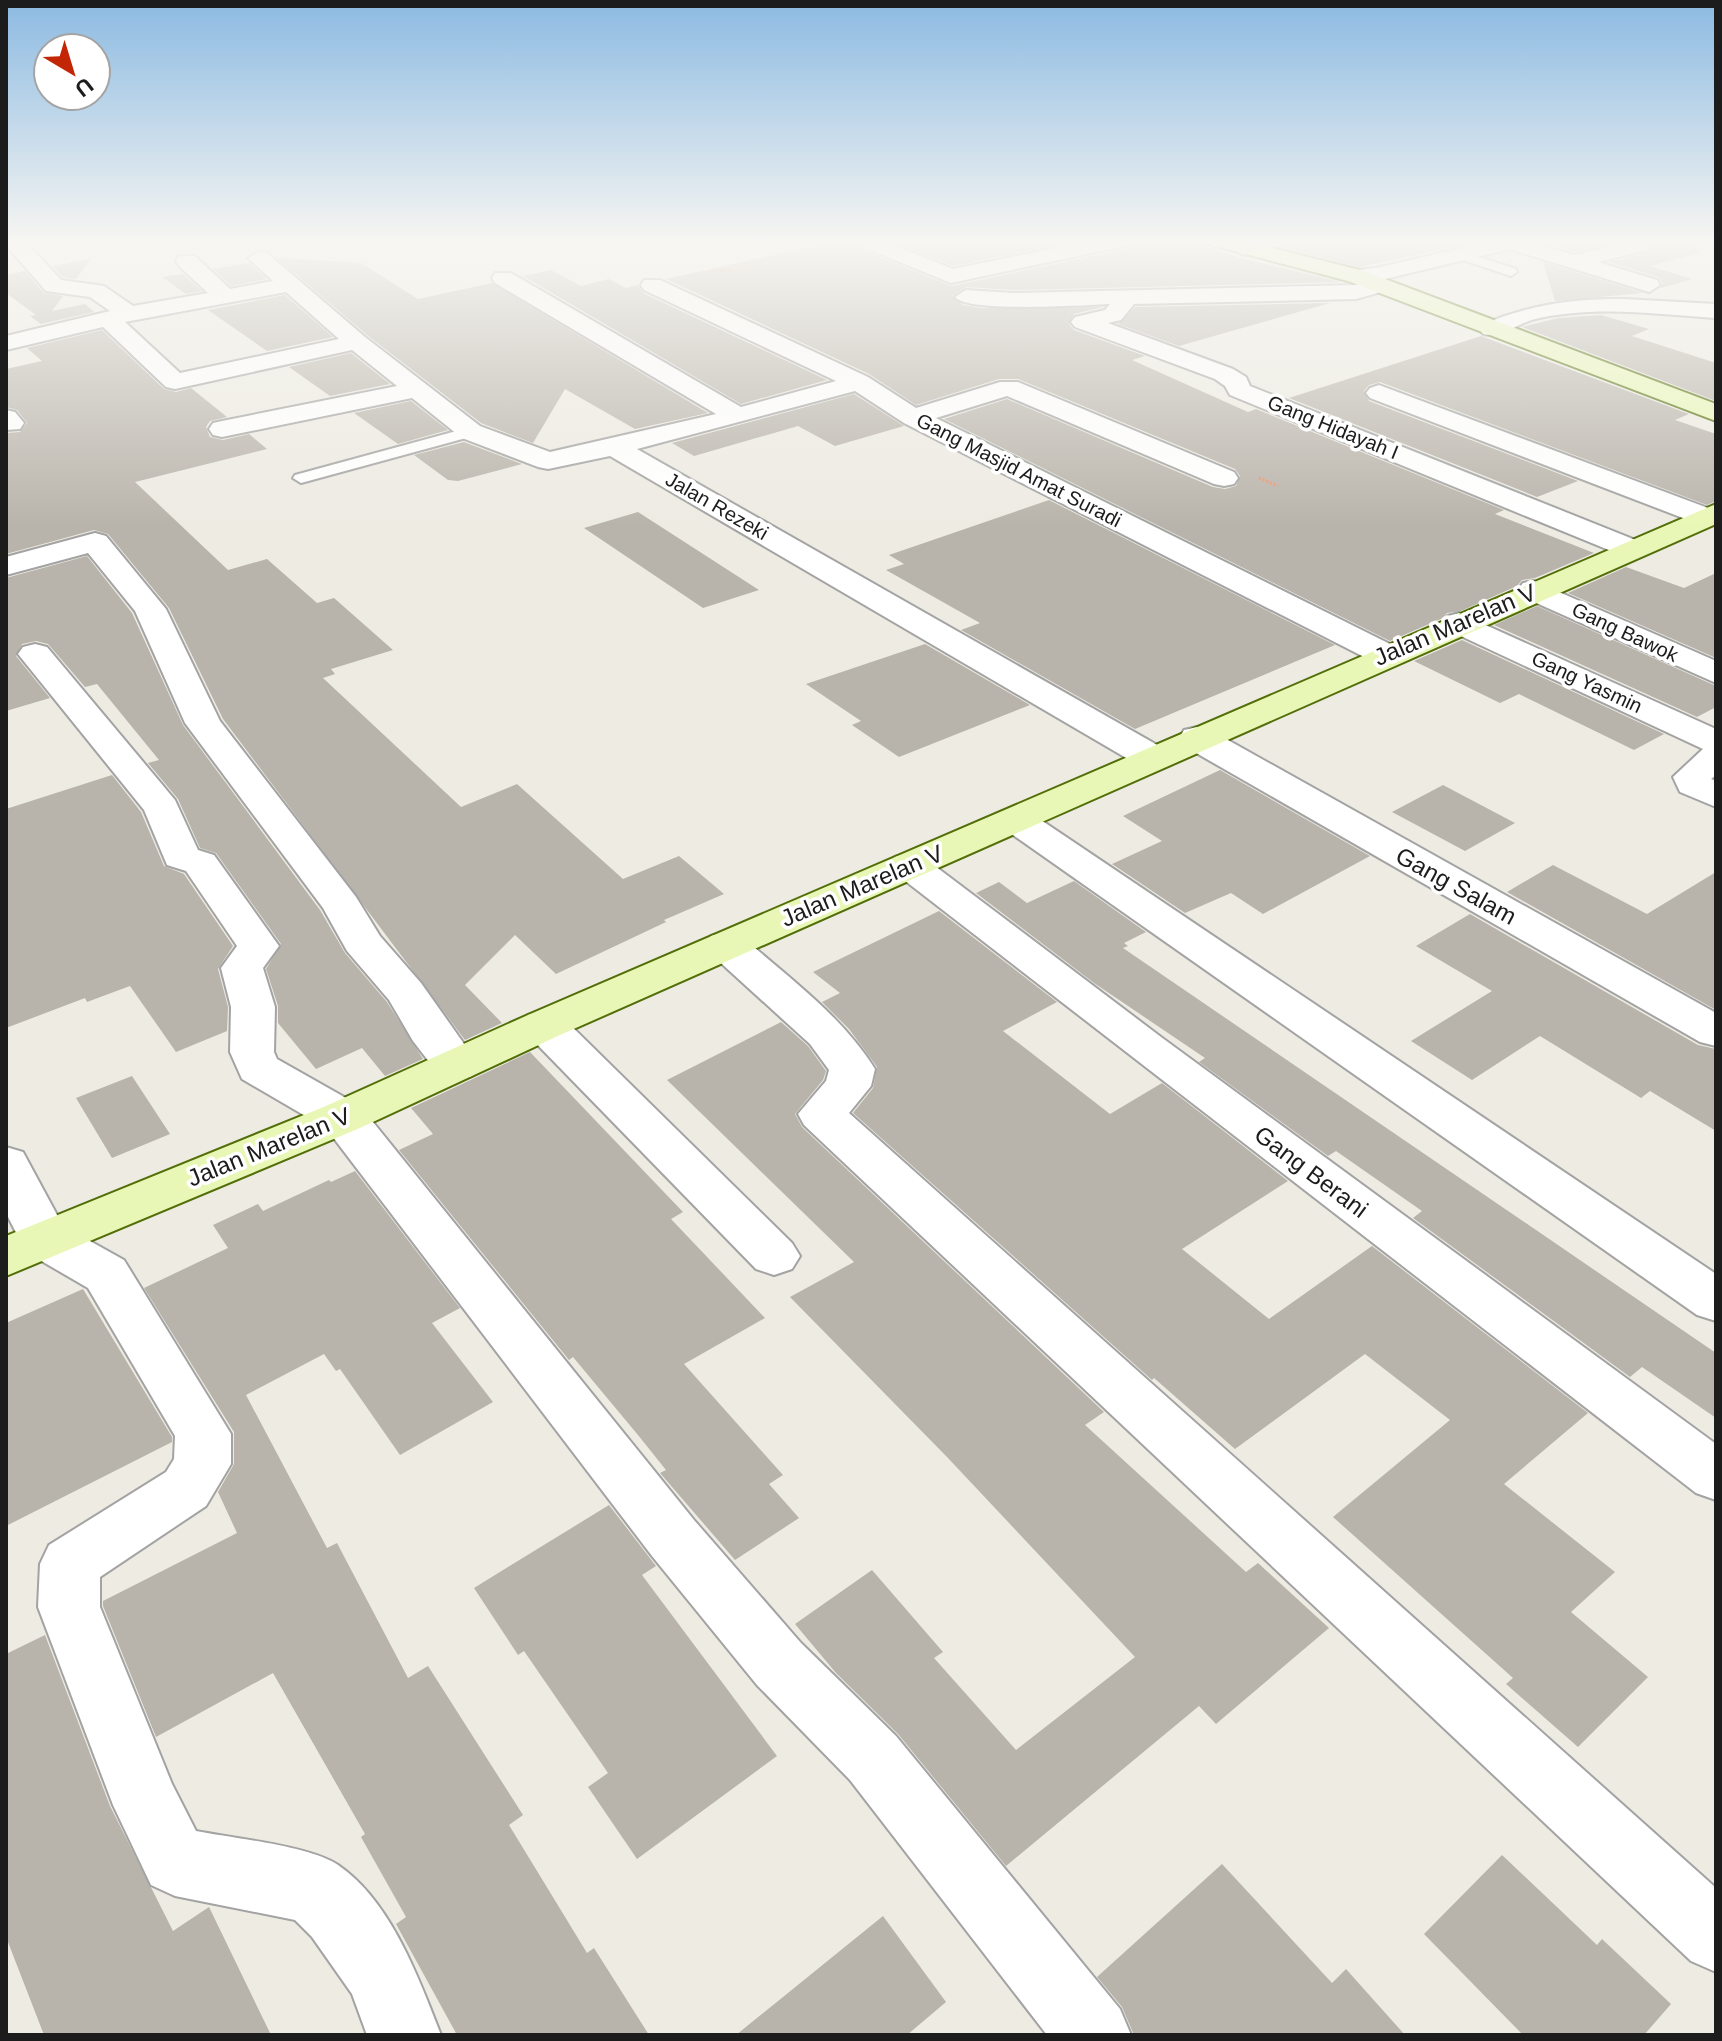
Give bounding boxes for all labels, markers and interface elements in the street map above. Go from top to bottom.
north arrow [32,32,112,112]
text: U [70,73,98,102]
street label: Gang Hidayah I [1264,391,1402,463]
street label: Gang Masjid Amat Suradi [913,409,1125,531]
street label: Jalan Rezeki [662,468,772,544]
street label: Jalan Marelan V [1370,578,1540,671]
street label: Gang Bawok [1568,598,1682,667]
street label: Gang Yasmin [1528,647,1646,717]
street label: Jalan Marelan V [777,839,947,932]
street label: Gang Salam [1391,841,1521,930]
street label: Jalan Marelan V [183,1102,354,1192]
street label: Gang Berani [1249,1120,1373,1223]

